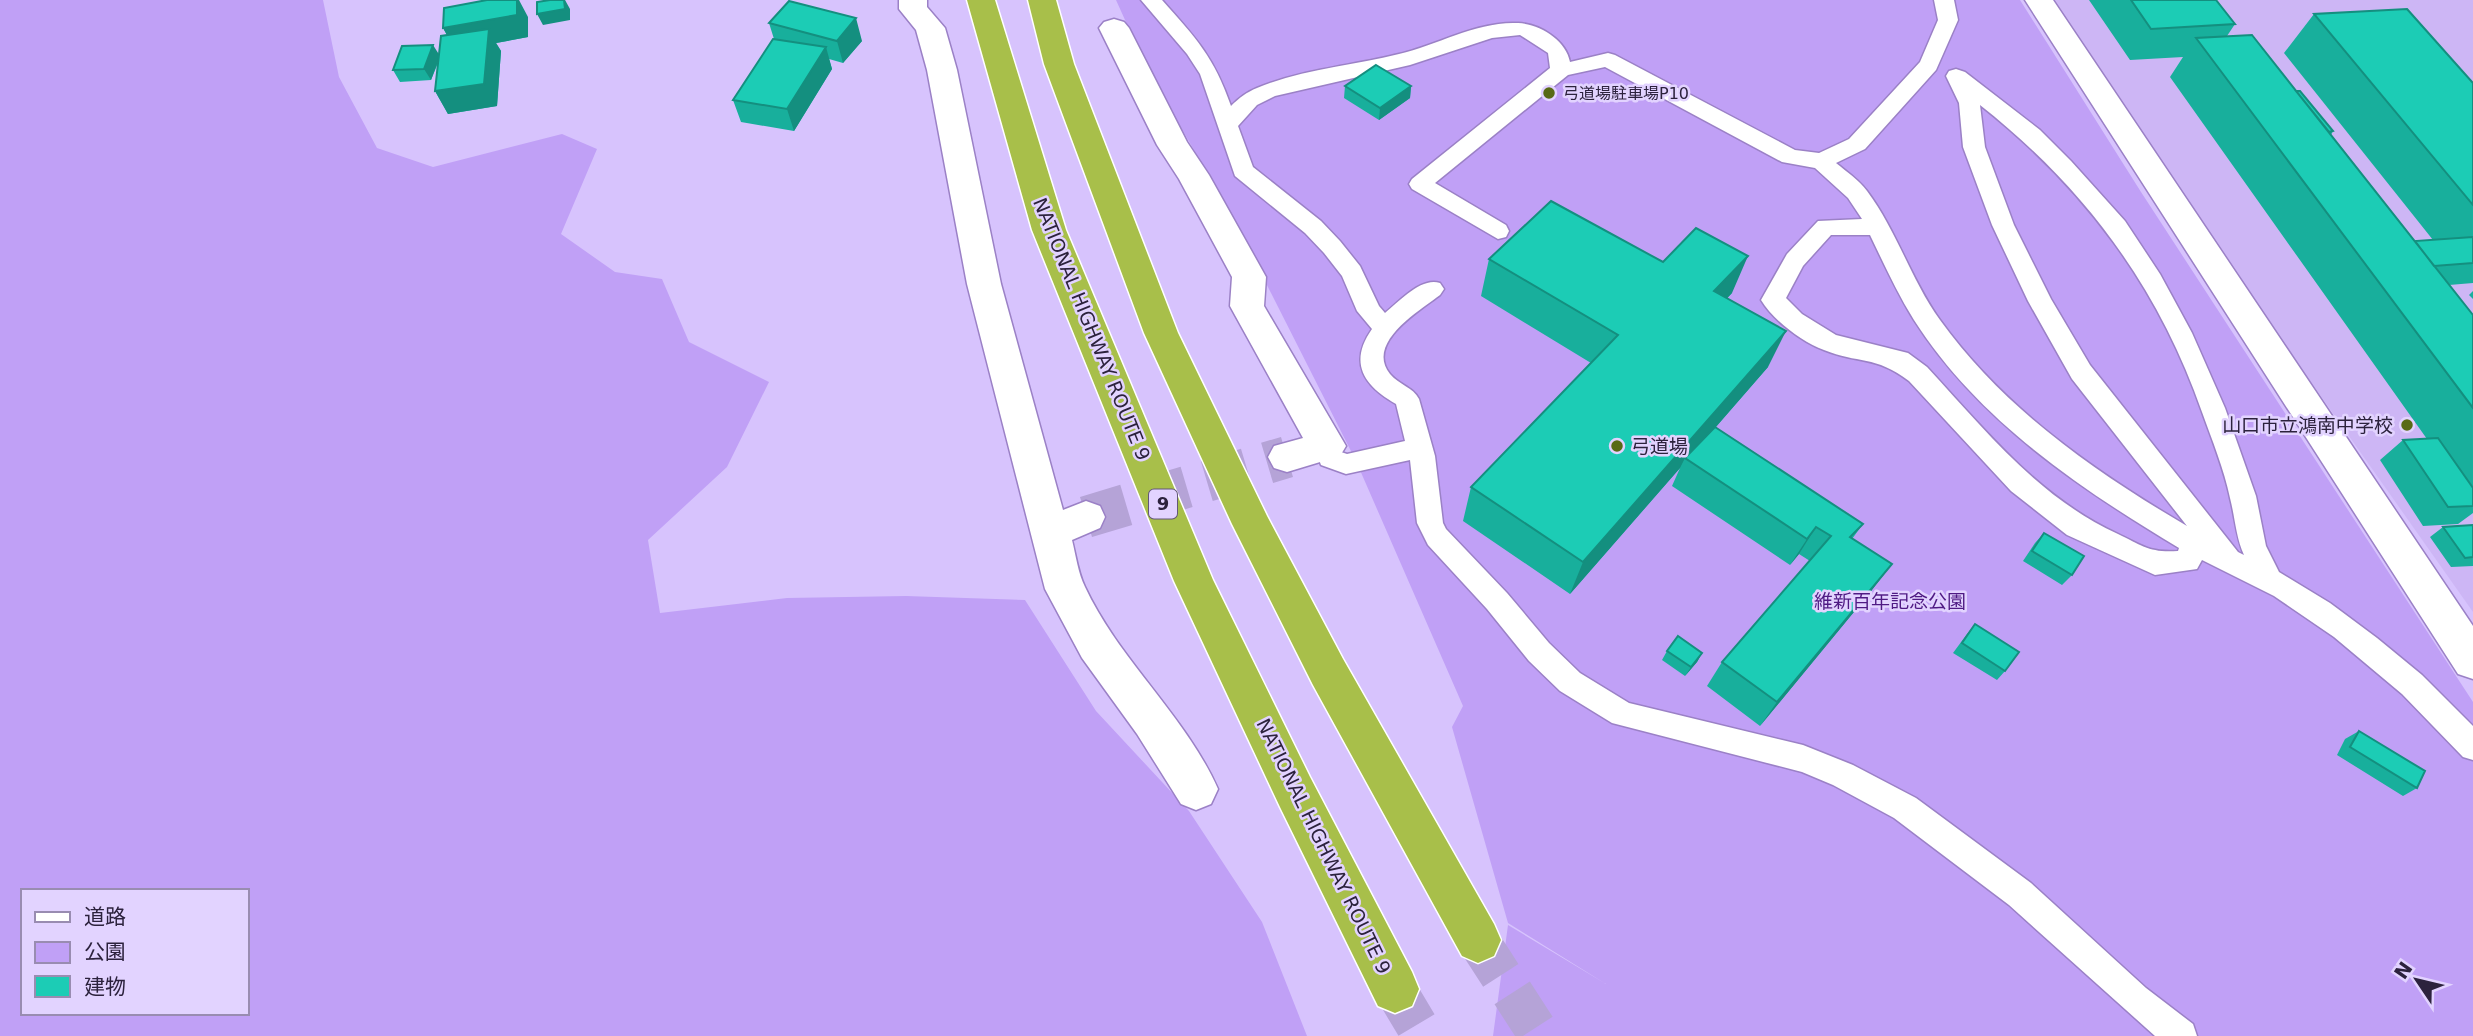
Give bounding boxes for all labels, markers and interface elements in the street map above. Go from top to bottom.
place label: 弓道場駐車場P10 [1563,84,1689,103]
marker: 弓道場駐車場P10 [1541,85,1557,101]
street label: NATIONAL HIGHWAY ROUTE 9 [1029,194,1155,464]
place label: 山口市立鴻南中学校 [2222,414,2393,436]
marker: 山口市立鴻南中学校 [2399,417,2415,433]
place label: 弓道場 [1631,435,1688,457]
marker: 弓道場 [1609,438,1625,454]
road number: 9 [1149,490,1177,518]
park label: 維新百年記念公園 [1814,590,1966,612]
street label: NATIONAL HIGHWAY ROUTE 9 [1252,715,1396,977]
legend [21,889,248,1015]
text: 道路 [84,905,126,929]
text: 公園 [84,940,126,964]
north arrow [2382,945,2452,1015]
text: N [2390,957,2417,983]
text: 建物 [84,975,126,999]

